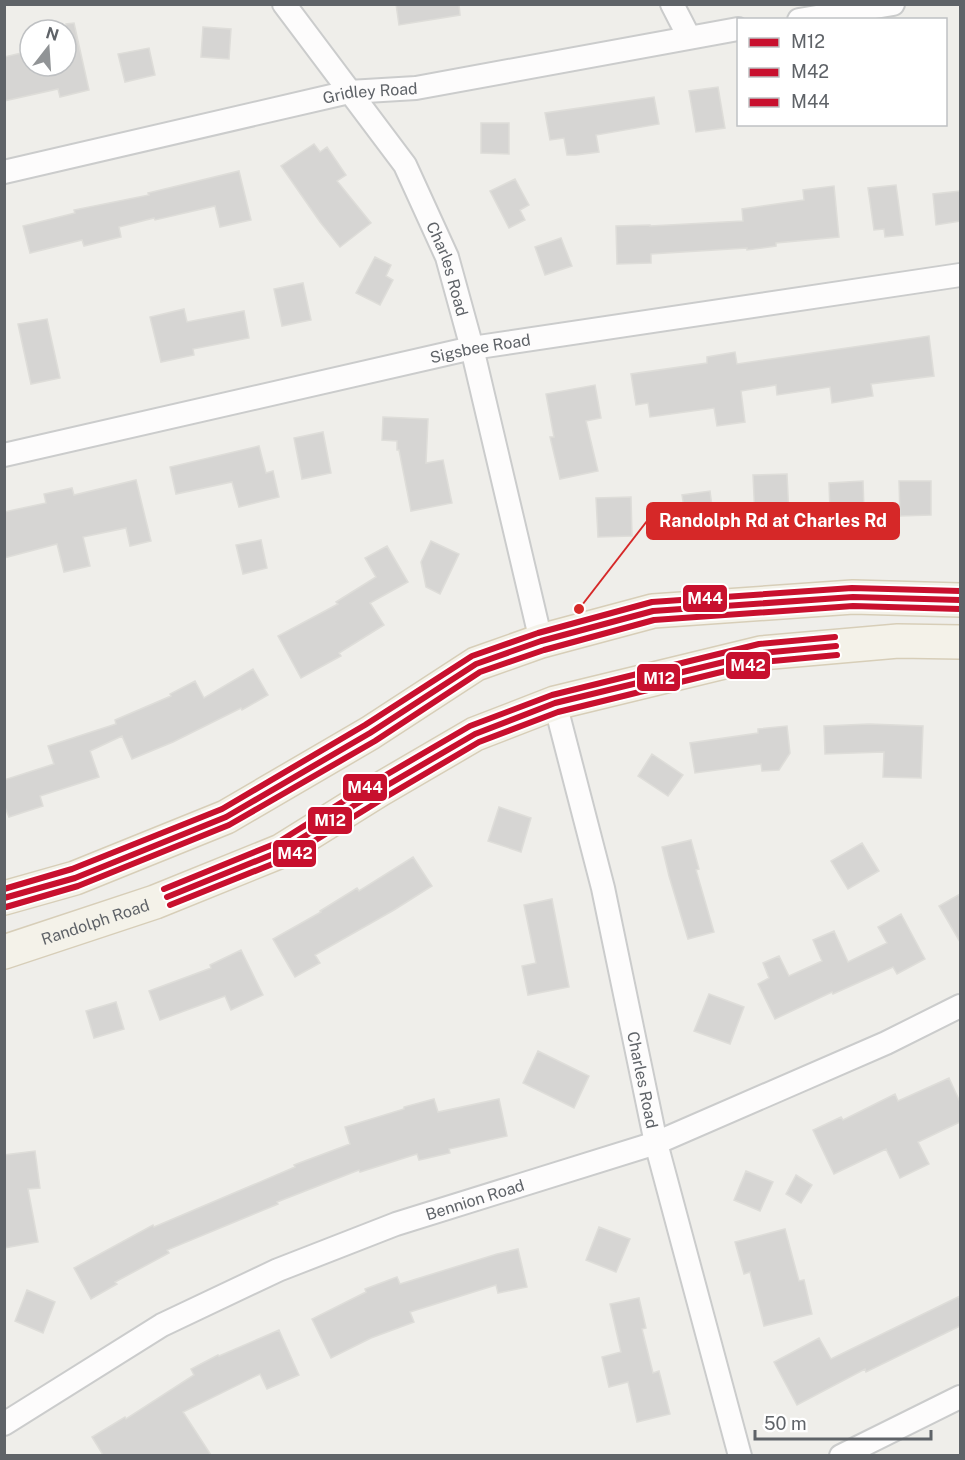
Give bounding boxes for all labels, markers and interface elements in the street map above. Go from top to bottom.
north arrow [18,18,78,78]
legend [737,18,947,126]
text: N [43,23,61,45]
text: M12 [791,31,825,52]
text: M42 [791,61,829,82]
street label: Gridley Road [321,78,418,107]
text: M44 [791,91,830,112]
street label: Charles Road [423,219,472,318]
street label: Sigsbee Road [428,330,532,367]
callout: Randolph Rd at Charles Rd [647,503,899,539]
text: Randolph Rd at Charles Rd [659,510,887,531]
line badge: M44 [682,584,728,613]
text: M44 [687,589,723,608]
line badge: M42 [725,651,771,680]
text: M42 [730,656,766,675]
line badge: M12 [636,663,681,692]
text: M12 [643,669,675,688]
line badge: M44 [342,773,388,802]
text: M44 [347,778,383,797]
line badge: M12 [307,806,353,835]
text: M12 [314,811,346,830]
line badge: M42 [272,839,317,868]
text: M42 [277,844,313,863]
street label: Randolph Road [39,895,152,949]
street label: Charles Road [624,1030,662,1130]
street label: Bennion Road [423,1175,527,1224]
scale bar [755,1403,930,1441]
text: 50 m [764,1413,807,1434]

